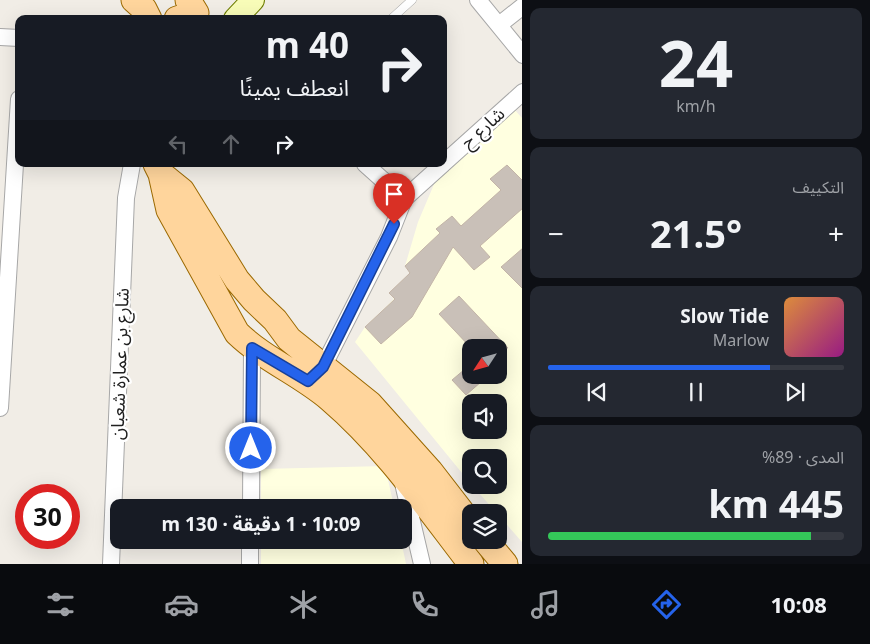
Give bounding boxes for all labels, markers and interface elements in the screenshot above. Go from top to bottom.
text: 24 [659,18,733,106]
text: 40 m [266,21,349,68]
icon: right [367,35,432,100]
text: انعطف يمينًا [239,72,349,102]
text: km/h [676,95,716,117]
street label: شارع ح [455,101,511,156]
icon: left [164,130,192,158]
icon: ahead [217,130,245,158]
icon: right [270,130,298,158]
pin [373,173,415,224]
text: التكييف [792,176,844,198]
icon: arrive [380,180,408,208]
text: 21.5° [650,207,742,259]
text: − [548,214,564,252]
text: + [828,214,844,252]
street label: شارع بن عمارة شعبان [104,287,137,441]
text: Slow Tide [680,303,769,329]
text: Marlow [713,329,769,351]
north arrow [462,339,508,384]
map controls [462,339,507,549]
icon: previous [583,378,611,406]
icon: pause [682,378,710,406]
icon: next [781,378,809,406]
button: sound [462,394,507,439]
position arrow [224,421,276,473]
text: المدى · 89% [762,446,844,468]
button: search [462,449,507,494]
text: 445 km [708,477,844,529]
speed limit sign: 30 [15,484,80,549]
button: layers [462,504,507,549]
text: 10:09 · 1 دقيقة · 130 m [162,511,360,537]
icon: filters [43,587,78,622]
icon: car [164,587,199,622]
icon: climate [286,587,321,622]
icon: phone [407,587,442,622]
icon: music [528,587,563,622]
icon: directions [649,587,684,622]
text: 10:08 [770,589,827,619]

